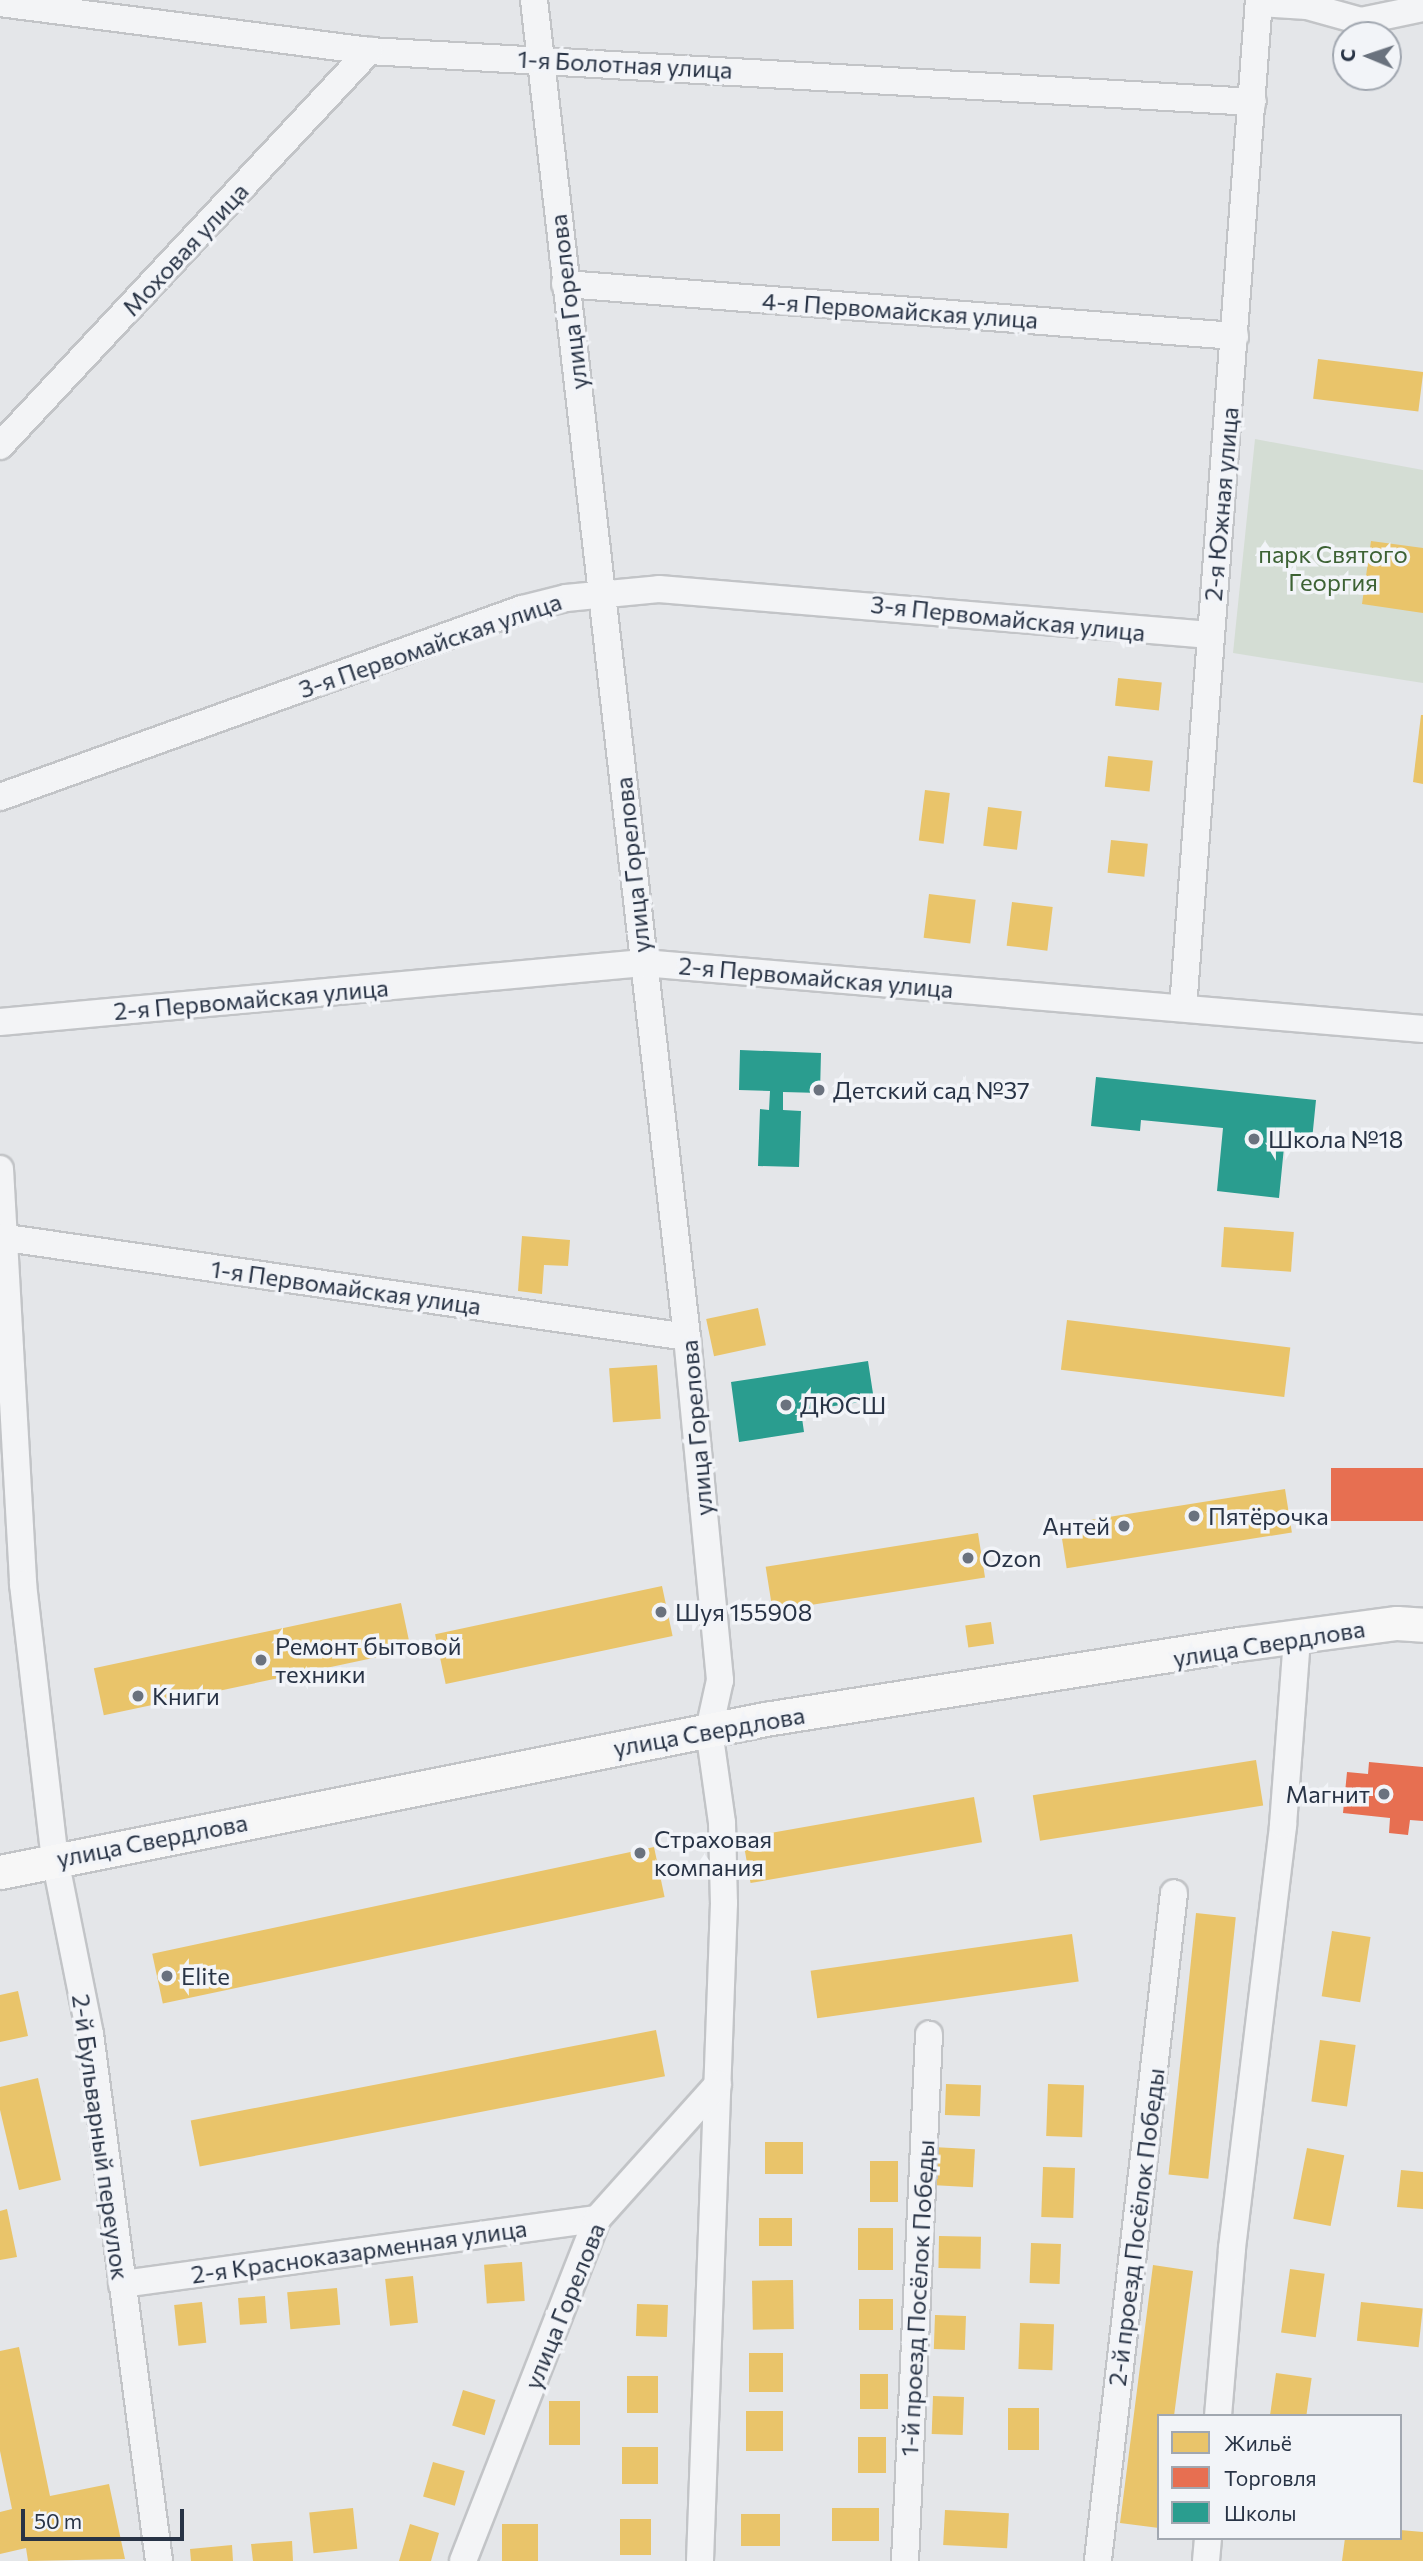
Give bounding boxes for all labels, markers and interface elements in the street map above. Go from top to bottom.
north arrow [1332,21,1402,91]
street label: 1-я Болотная улица [517,44,733,84]
text: С [1336,48,1359,62]
street label: Моховая улица [116,177,254,321]
street label: улица Горелова [543,213,593,391]
street label: 4-я Первомайская улица [761,286,1039,334]
street label: 2-я Южная улица [1198,406,1244,602]
park label: парк Святого Георгия [1258,540,1408,596]
street label: 3-я Первомайская улица [295,586,565,704]
street label: 3-я Первомайская улица [869,589,1147,647]
street label: улица Горелова [608,776,656,954]
street label: 2-я Первомайская улица [677,951,955,1003]
street label: 2-я Первомайская улица [112,973,390,1025]
place label: Детский сад №37 [833,1076,1030,1104]
marker: Детский сад №37 [811,1082,827,1098]
place label: Школа №18 [1268,1125,1403,1153]
marker: Школа №18 [1246,1131,1262,1147]
street label: 1-я Первомайская улица [209,1254,483,1320]
street label: улица Горелова [674,1339,718,1517]
place label: ДЮСШ [800,1391,886,1419]
marker: ДЮСШ [778,1397,794,1413]
place label: Пятёрочка [1208,1502,1329,1530]
marker: Пятёрочка [1186,1508,1202,1524]
place label: Антей [1042,1512,1110,1540]
marker: Антей [1116,1518,1132,1534]
place label: Ozon [982,1544,1042,1572]
marker: Ozon [960,1550,976,1566]
place label: Шуя 155908 [675,1598,812,1626]
marker: Шуя 155908 [653,1604,669,1620]
street label: улица Свердлова [1171,1614,1367,1672]
place label: Ремонт бытовой техники [275,1632,461,1688]
marker: Ремонт бытовой техники [253,1652,269,1668]
place label: Книги [152,1682,220,1710]
marker: Книги [130,1688,146,1704]
street label: улица Свердлова [611,1700,807,1762]
place label: Магнит [1286,1780,1370,1808]
marker: Магнит [1376,1786,1392,1802]
street label: улица Свердлова [54,1807,250,1873]
place label: Страховая компания [654,1825,772,1881]
marker: Страховая компания [632,1845,648,1861]
place label: Elite [181,1962,230,1990]
marker: Elite [159,1968,175,1984]
street label: 2-й Бульварный переулок [67,1992,135,2282]
street label: 2-й проезд Посёлок Победы [1102,2066,1170,2388]
street label: 1-й проезд Посёлок Победы [894,2139,940,2457]
street label: 2-я Красноказарменная улица [189,2213,529,2289]
street label: улица Горелова [518,2219,610,2393]
legend [1157,2414,1402,2540]
text: Жильё [1224,2430,1292,2455]
text: Торговля [1224,2465,1317,2490]
scale bar [24,2494,187,2538]
text: Школы [1224,2500,1296,2525]
text: 50 m [34,2508,82,2533]

